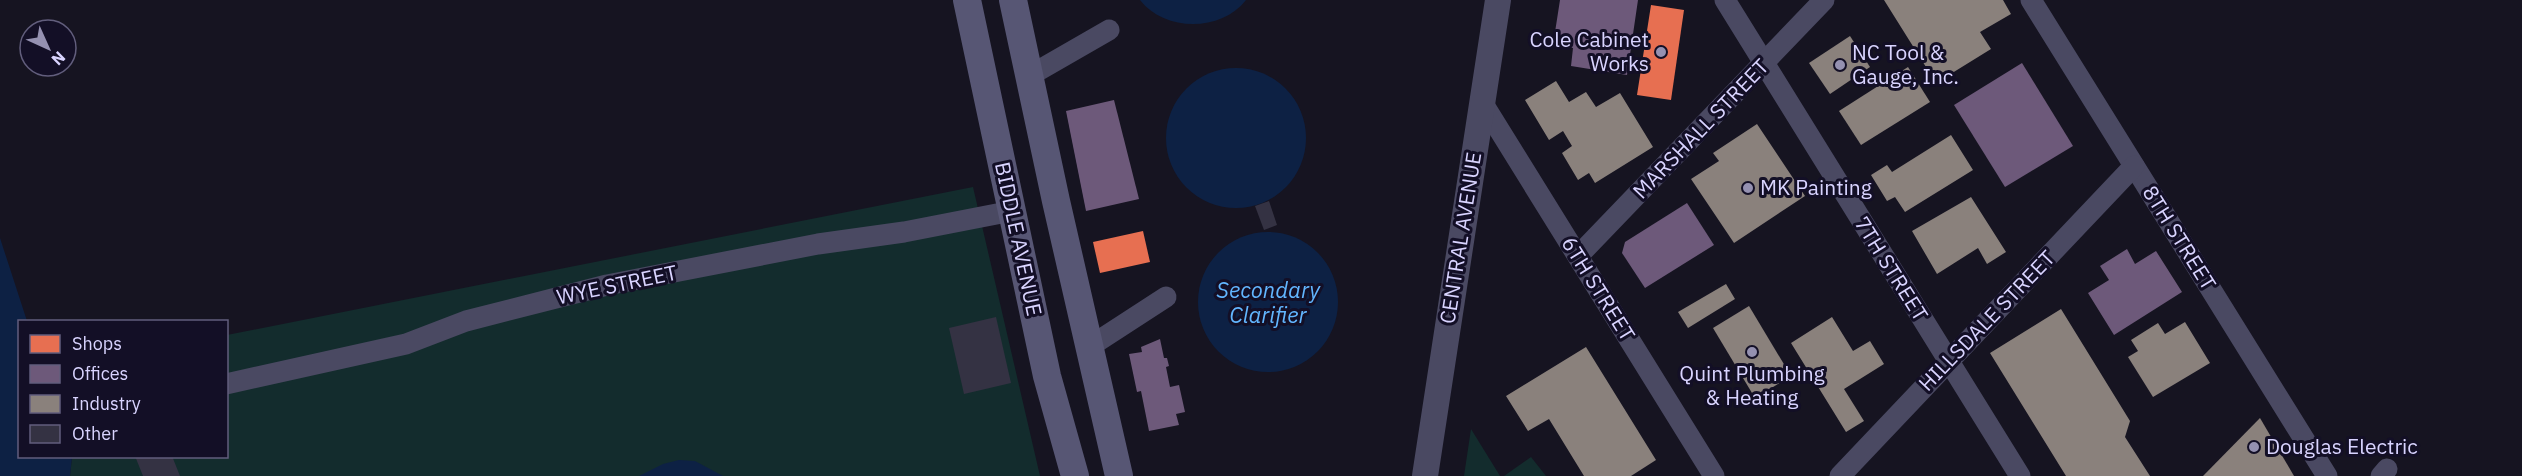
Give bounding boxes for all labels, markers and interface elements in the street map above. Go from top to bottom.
north arrow [18,18,78,78]
place label: Cole Cabinet Works [1529,25,1649,77]
place label: NC Tool & Gauge, Inc. [1852,38,1959,90]
marker: Cole Cabinet Works [1654,45,1668,59]
text: N [47,47,70,70]
street label: MARSHALL STREET [1626,52,1774,204]
marker: NC Tool & Gauge, Inc. [1833,58,1847,72]
street label: CENTRAL AVENUE [1433,150,1487,326]
street label: BIDDLE AVENUE [989,159,1049,318]
place label: MK Painting [1760,173,1872,201]
street label: 8TH STREET [2137,180,2223,295]
marker: MK Painting [1741,181,1755,195]
street label: 7TH STREET [1849,211,1935,326]
street label: 6TH STREET [1556,231,1642,346]
street label: HILLSDALE STREET [1912,244,2061,397]
street label: WYE STREET [554,258,680,310]
water label: Secondary Clarifier [1216,275,1321,329]
legend [18,320,228,458]
text: Shops [72,332,122,355]
marker: Quint Plumbing & Heating [1745,345,1759,359]
place label: Quint Plumbing & Heating [1679,359,1825,411]
text: Offices [72,362,128,385]
text: Industry [72,392,141,415]
text: Other [72,422,118,445]
place label: Douglas Electric [2266,432,2418,460]
marker: Douglas Electric [2247,440,2261,454]

